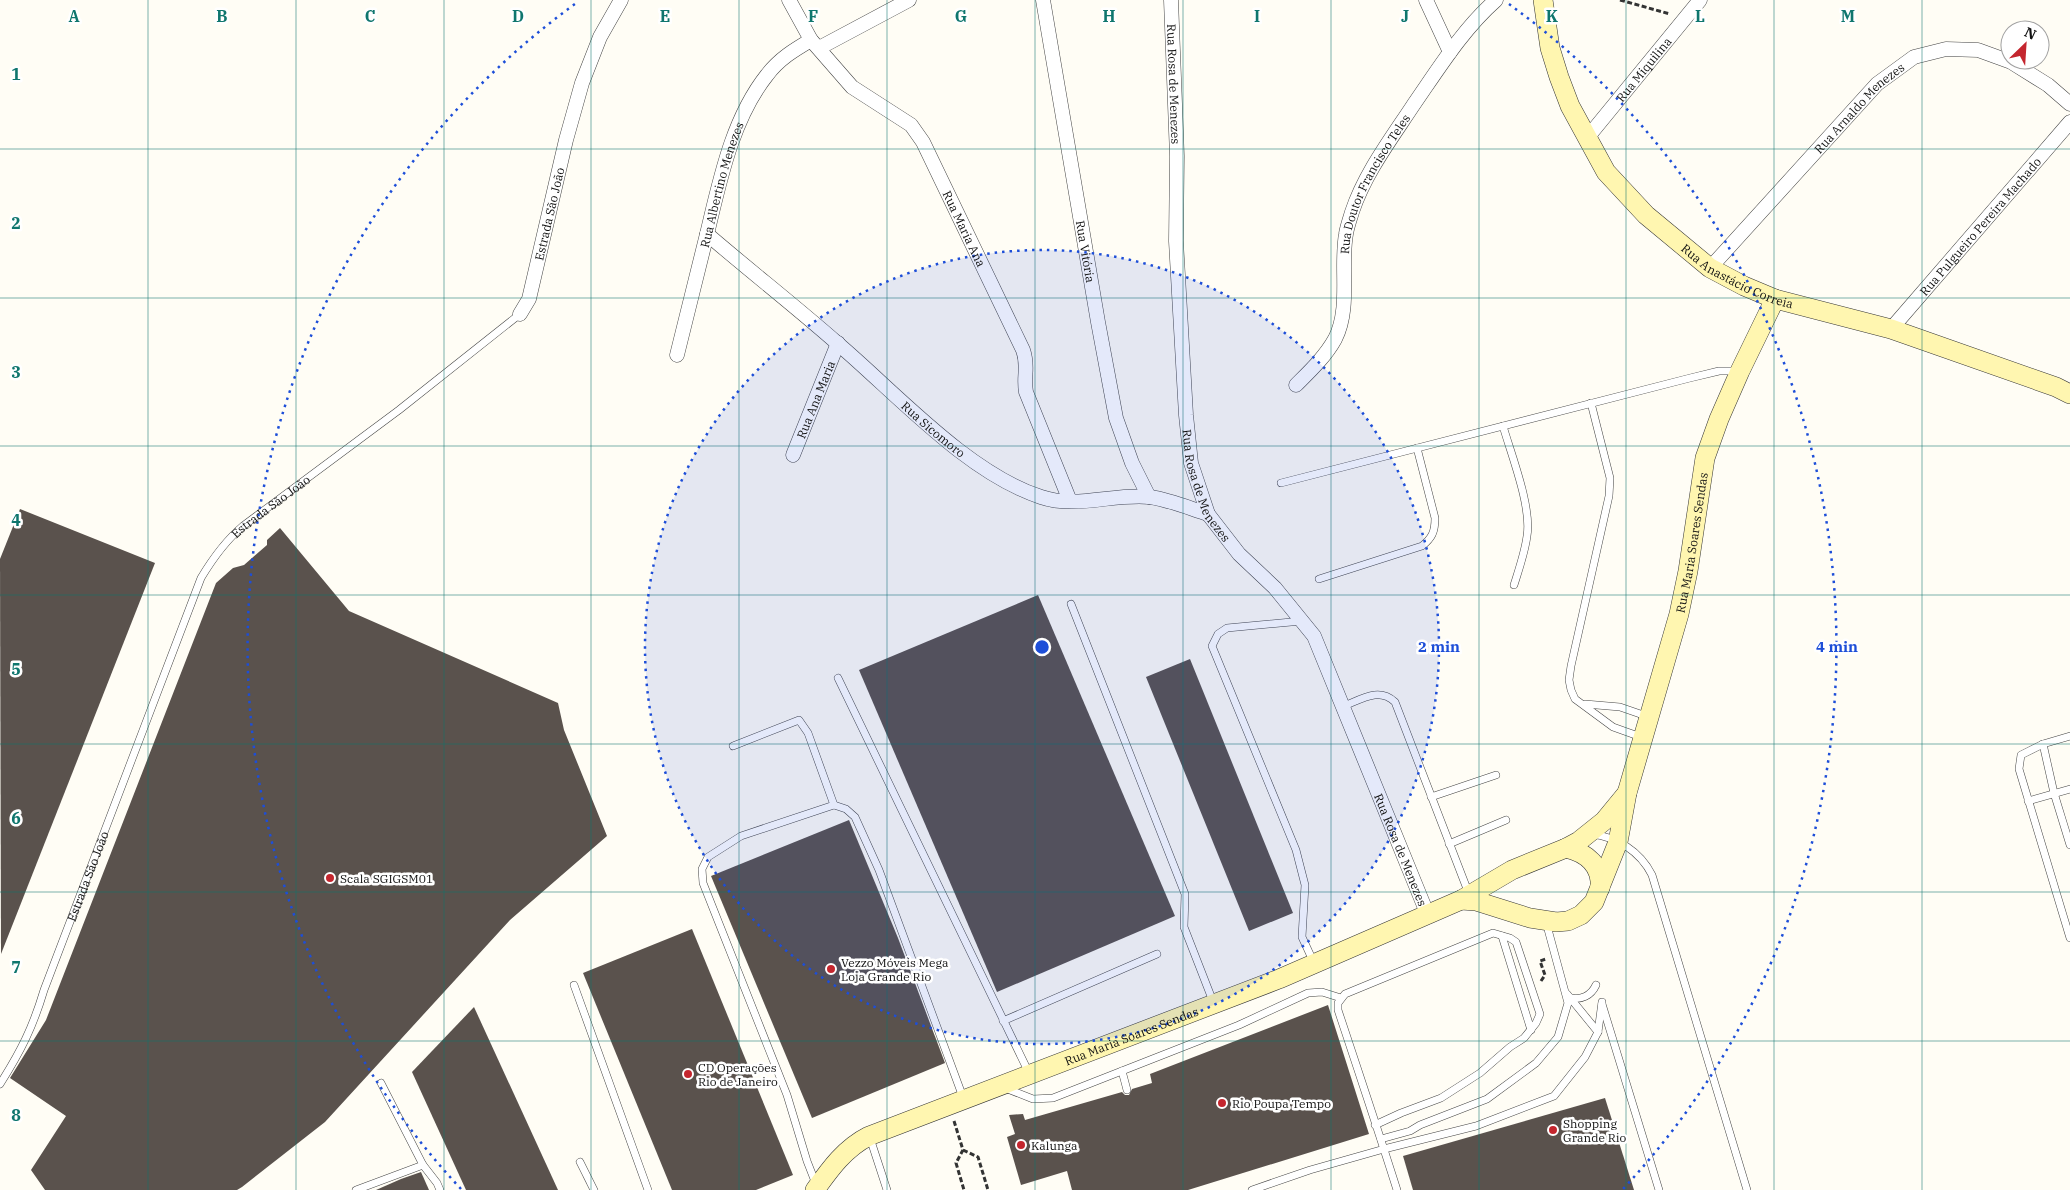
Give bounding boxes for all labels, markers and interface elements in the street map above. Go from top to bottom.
text: A [68,6,80,26]
text: B [216,6,228,26]
text: C [365,6,375,26]
text: D [512,6,524,26]
text: E [660,6,670,26]
text: F [808,6,818,26]
text: G [955,6,967,26]
text: H [1103,6,1116,26]
text: I [1254,6,1260,26]
text: J [1401,6,1409,26]
text: K [1546,6,1559,26]
text: L [1695,6,1705,26]
text: M [1841,6,1855,26]
north arrow [2000,20,2050,70]
street label: Rua Rosa de Menezes [1164,23,1184,145]
text: N [2022,23,2039,44]
street label: Rua Miquilina [1613,33,1675,104]
street label: Rua Arnaldo Menezes [1811,59,1907,156]
text: 1 [11,64,21,84]
street label: Rua Doutor Francisco Teles [1337,111,1413,254]
street label: Rua Albertino Menezes [696,119,746,249]
street label: Rua Pulgueiro Pereira Machado [1916,154,2044,298]
street label: Estrada São João [531,166,567,262]
street label: Rua Maria Ana [940,188,989,269]
text: 2 [11,213,21,233]
street label: Rua Vitória [1073,219,1099,284]
street label: Rua Anastácio Correia [1679,240,1795,311]
street label: Rua Ana Maria [793,358,838,441]
text: 3 [11,362,21,382]
street label: Rua Sicomoro [899,398,969,460]
street label: Rua Rosa de Menezes [1180,429,1234,545]
street label: Estrada São João [228,471,313,541]
street label: Rua Maria Soares Sendas [1672,471,1710,614]
text: 4 [11,510,21,530]
text: 2 min [1418,637,1460,656]
text: 4 min [1816,637,1858,656]
centre of rings [1033,638,1051,656]
text: 5 [11,659,21,679]
street label: Rua Rosa de Menezes [1371,791,1431,908]
text: 6 [11,808,21,828]
street label: Estrada São João [63,829,111,923]
place label: Scala SGIGSM01 [340,871,433,886]
marker: Scala SGIGSM01 [324,872,336,884]
place label: Vezzo Móveis Mega Loja Grande Rio [841,955,949,984]
text: 7 [11,957,21,977]
marker: Vezzo Móveis Mega Loja Grande Rio [825,963,837,975]
street label: Rua Maria Soares Sendas [1062,1003,1200,1068]
place label: CD Operações Rio de Janeiro [698,1060,778,1089]
marker: CD Operações Rio de Janeiro [682,1068,694,1080]
place label: Rio Poupa Tempo [1232,1096,1331,1111]
marker: Rio Poupa Tempo [1216,1097,1228,1109]
text: 8 [11,1105,21,1125]
place label: Shopping Grande Rio [1563,1116,1627,1145]
marker: Shopping Grande Rio [1547,1124,1559,1136]
place label: Kalunga [1031,1138,1078,1153]
marker: Kalunga [1015,1139,1027,1151]

